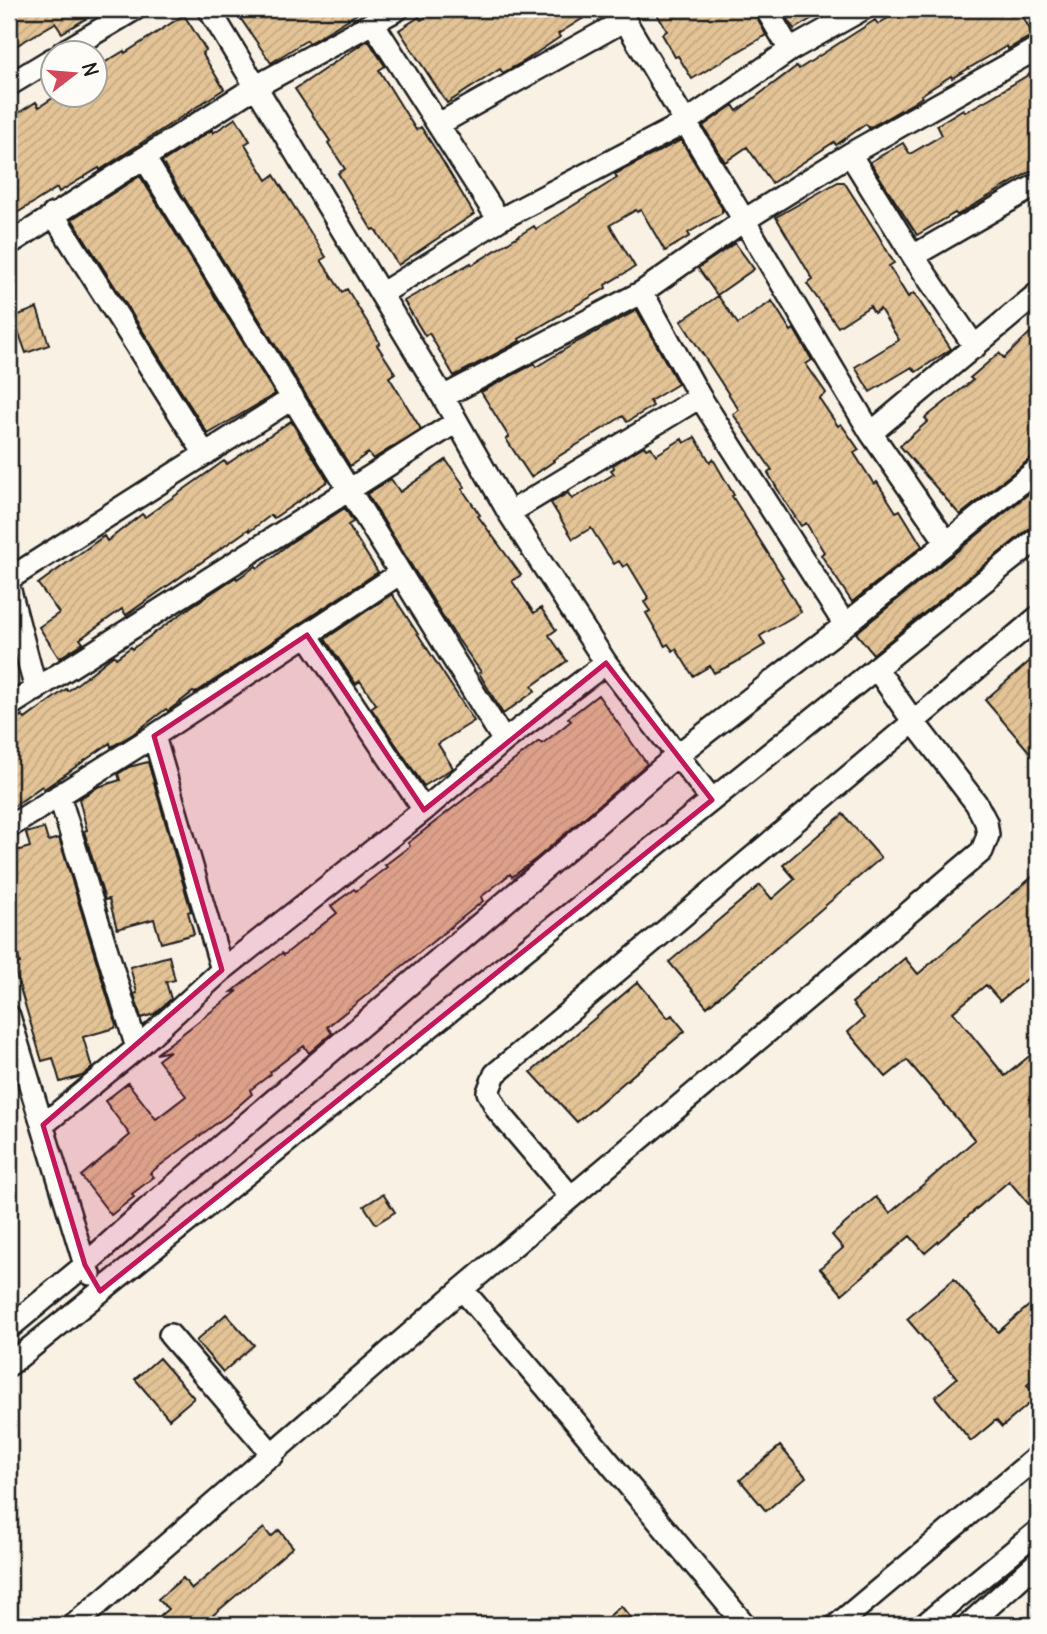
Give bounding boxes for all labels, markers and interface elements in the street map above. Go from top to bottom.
north arrow [38,38,108,108]
text: N [77,60,104,79]

